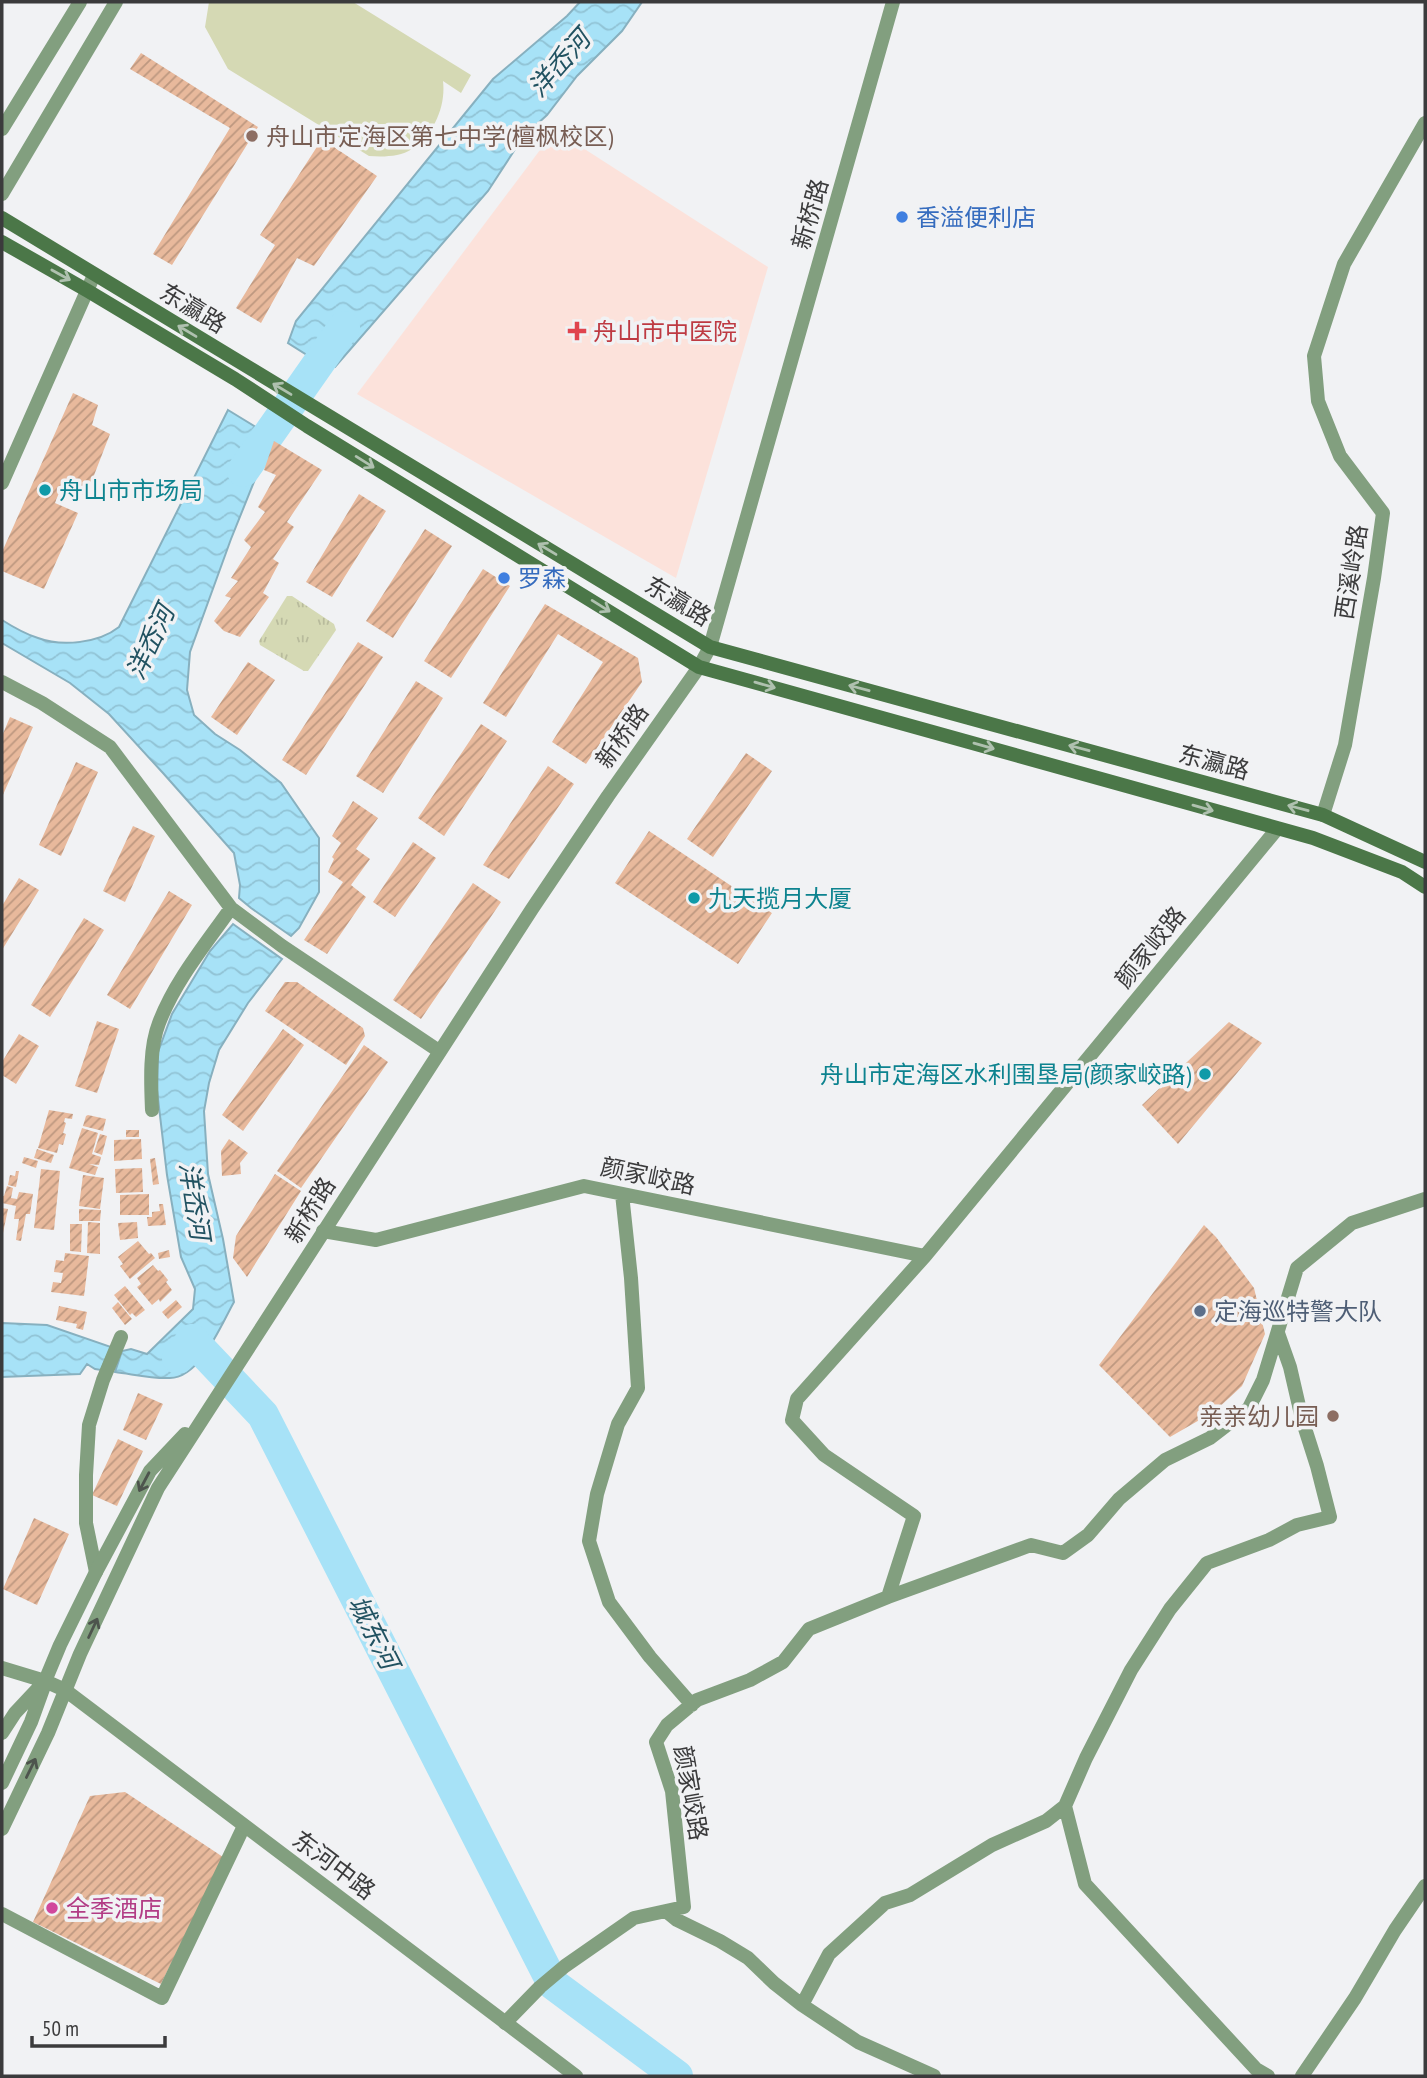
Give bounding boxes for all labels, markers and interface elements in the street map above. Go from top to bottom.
water label: 洋岙河 [521,19,600,103]
place label: 舟山市定海区第七中学(檀枫校区) [266,121,614,152]
marker: 舟山市定海区第七中学(檀枫校区) [244,128,260,144]
street label: 新桥路 [785,175,835,253]
place label: 香溢便利店 [916,202,1036,233]
marker: 香溢便利店 [894,209,910,225]
one-way arrow [51,268,71,282]
street label: 东瀛路 [154,276,232,340]
place label: 舟山市中医院 [593,316,737,347]
marker: 舟山市中医院 [567,321,587,341]
one-way arrow [177,324,197,338]
one-way arrow [272,381,292,395]
one-way arrow [354,455,374,469]
place label: 舟山市市场局 [59,475,203,506]
marker: 舟山市市场局 [37,482,53,498]
street label: 西溪岭路 [1328,522,1374,622]
one-way arrow [537,541,557,555]
place label: 罗森 [518,563,566,594]
street label: 东瀛路 [639,569,717,633]
marker: 罗森 [496,570,512,586]
water label: 洋岙河 [119,595,184,684]
one-way arrow [590,600,610,614]
one-way arrow [753,679,775,692]
one-way arrow [848,681,871,694]
street label: 新桥路 [589,698,655,774]
street label: 东瀛路 [1175,738,1253,786]
one-way arrow [973,741,995,754]
one-way arrow [1068,741,1091,754]
one-way arrow [1287,801,1310,814]
one-way arrow [1191,802,1214,815]
place label: 九天揽月大厦 [708,883,852,914]
marker: 九天揽月大厦 [686,890,702,906]
street label: 颜家峧路 [1108,900,1192,994]
place label: 舟山市定海区水利围垦局(颜家峧路) [820,1059,1191,1090]
marker: 舟山市定海区水利围垦局(颜家峧路) [1197,1066,1213,1082]
street label: 颜家峧路 [598,1151,698,1201]
water label: 洋岙河 [173,1160,218,1247]
street label: 新桥路 [278,1171,342,1249]
place label: 定海巡特警大队 [1214,1296,1382,1327]
marker: 定海巡特警大队 [1192,1303,1208,1319]
place label: 亲亲幼儿园 [1199,1401,1319,1432]
marker: 亲亲幼儿园 [1325,1408,1341,1424]
one-way arrow [137,1471,151,1491]
water label: 城东河 [342,1590,409,1679]
one-way arrow [86,1618,100,1639]
street label: 颜家峧路 [667,1743,715,1843]
one-way arrow [26,1757,39,1778]
street label: 东河中路 [286,1824,382,1906]
place label: 全季酒店 [66,1893,162,1924]
marker: 全季酒店 [44,1900,60,1916]
scale bar [32,2004,164,2048]
text: 50 m [42,2015,79,2042]

